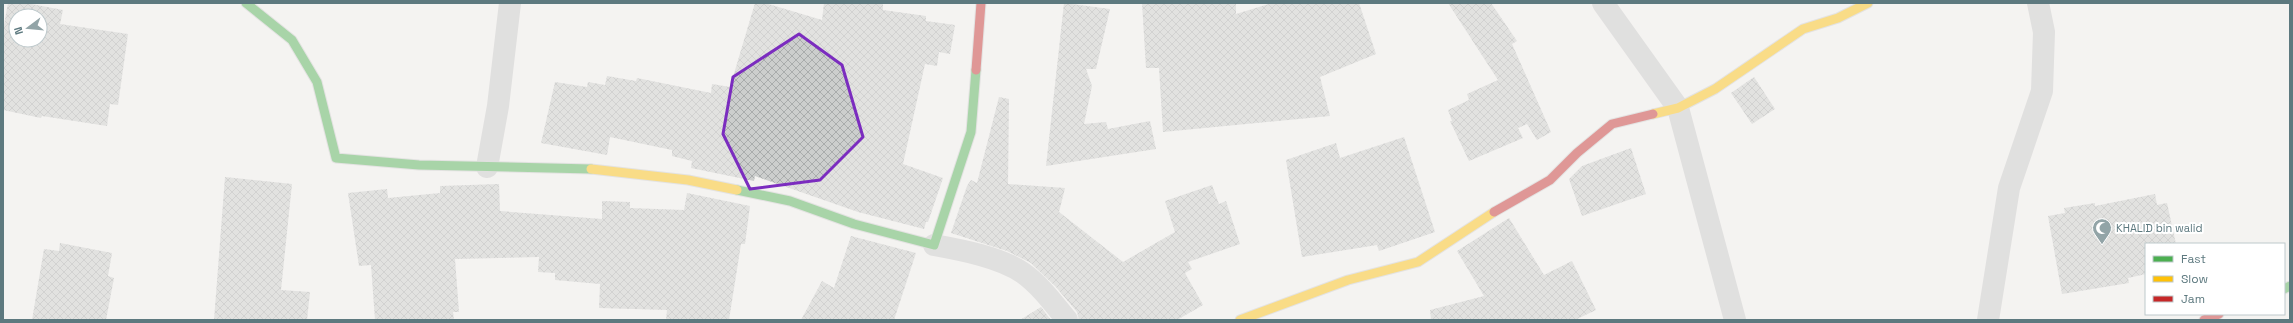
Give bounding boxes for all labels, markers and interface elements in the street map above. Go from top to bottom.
north arrow [8,8,48,48]
text: N [11,25,26,36]
mosque icon: KHALID bin walid [2091,217,2113,245]
place label: KHALID bin walid [2116,221,2203,235]
legend [2145,243,2285,315]
text: Fast [2181,251,2206,267]
text: Slow [2181,271,2208,287]
text: Jam [2181,291,2205,307]

